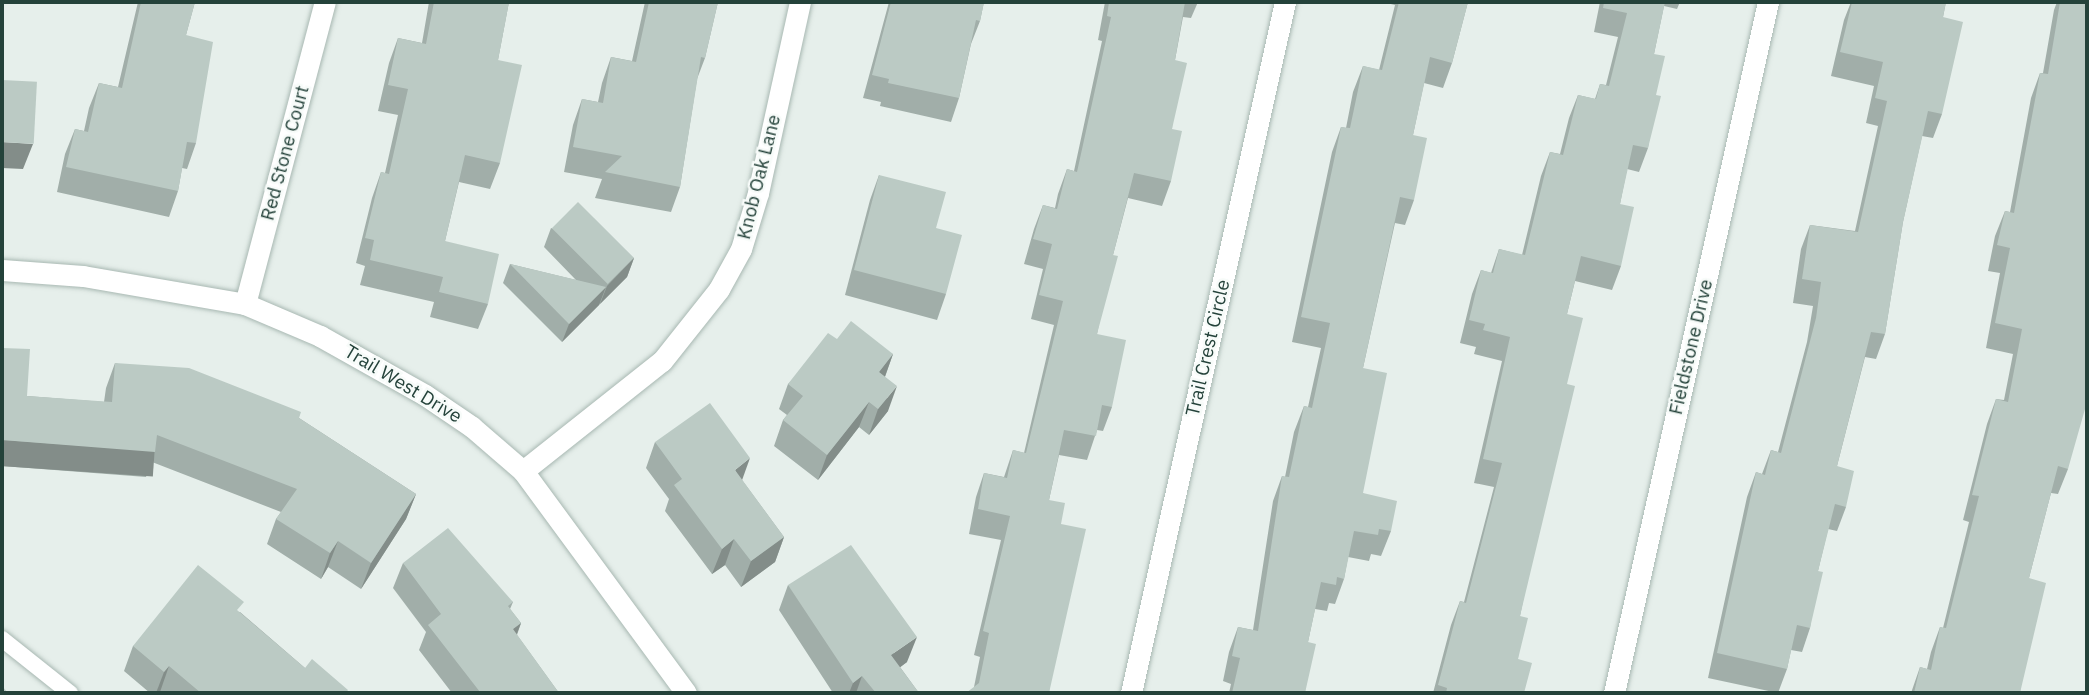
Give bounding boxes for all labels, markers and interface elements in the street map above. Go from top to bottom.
street label: Red Stone Court [256,83,314,223]
street label: Knob Oak Lane [732,112,786,242]
street label: Fieldstone Drive [1664,277,1718,417]
street label: Trail Crest Circle [1181,278,1235,418]
street label: Trail West Drive [340,340,466,428]

